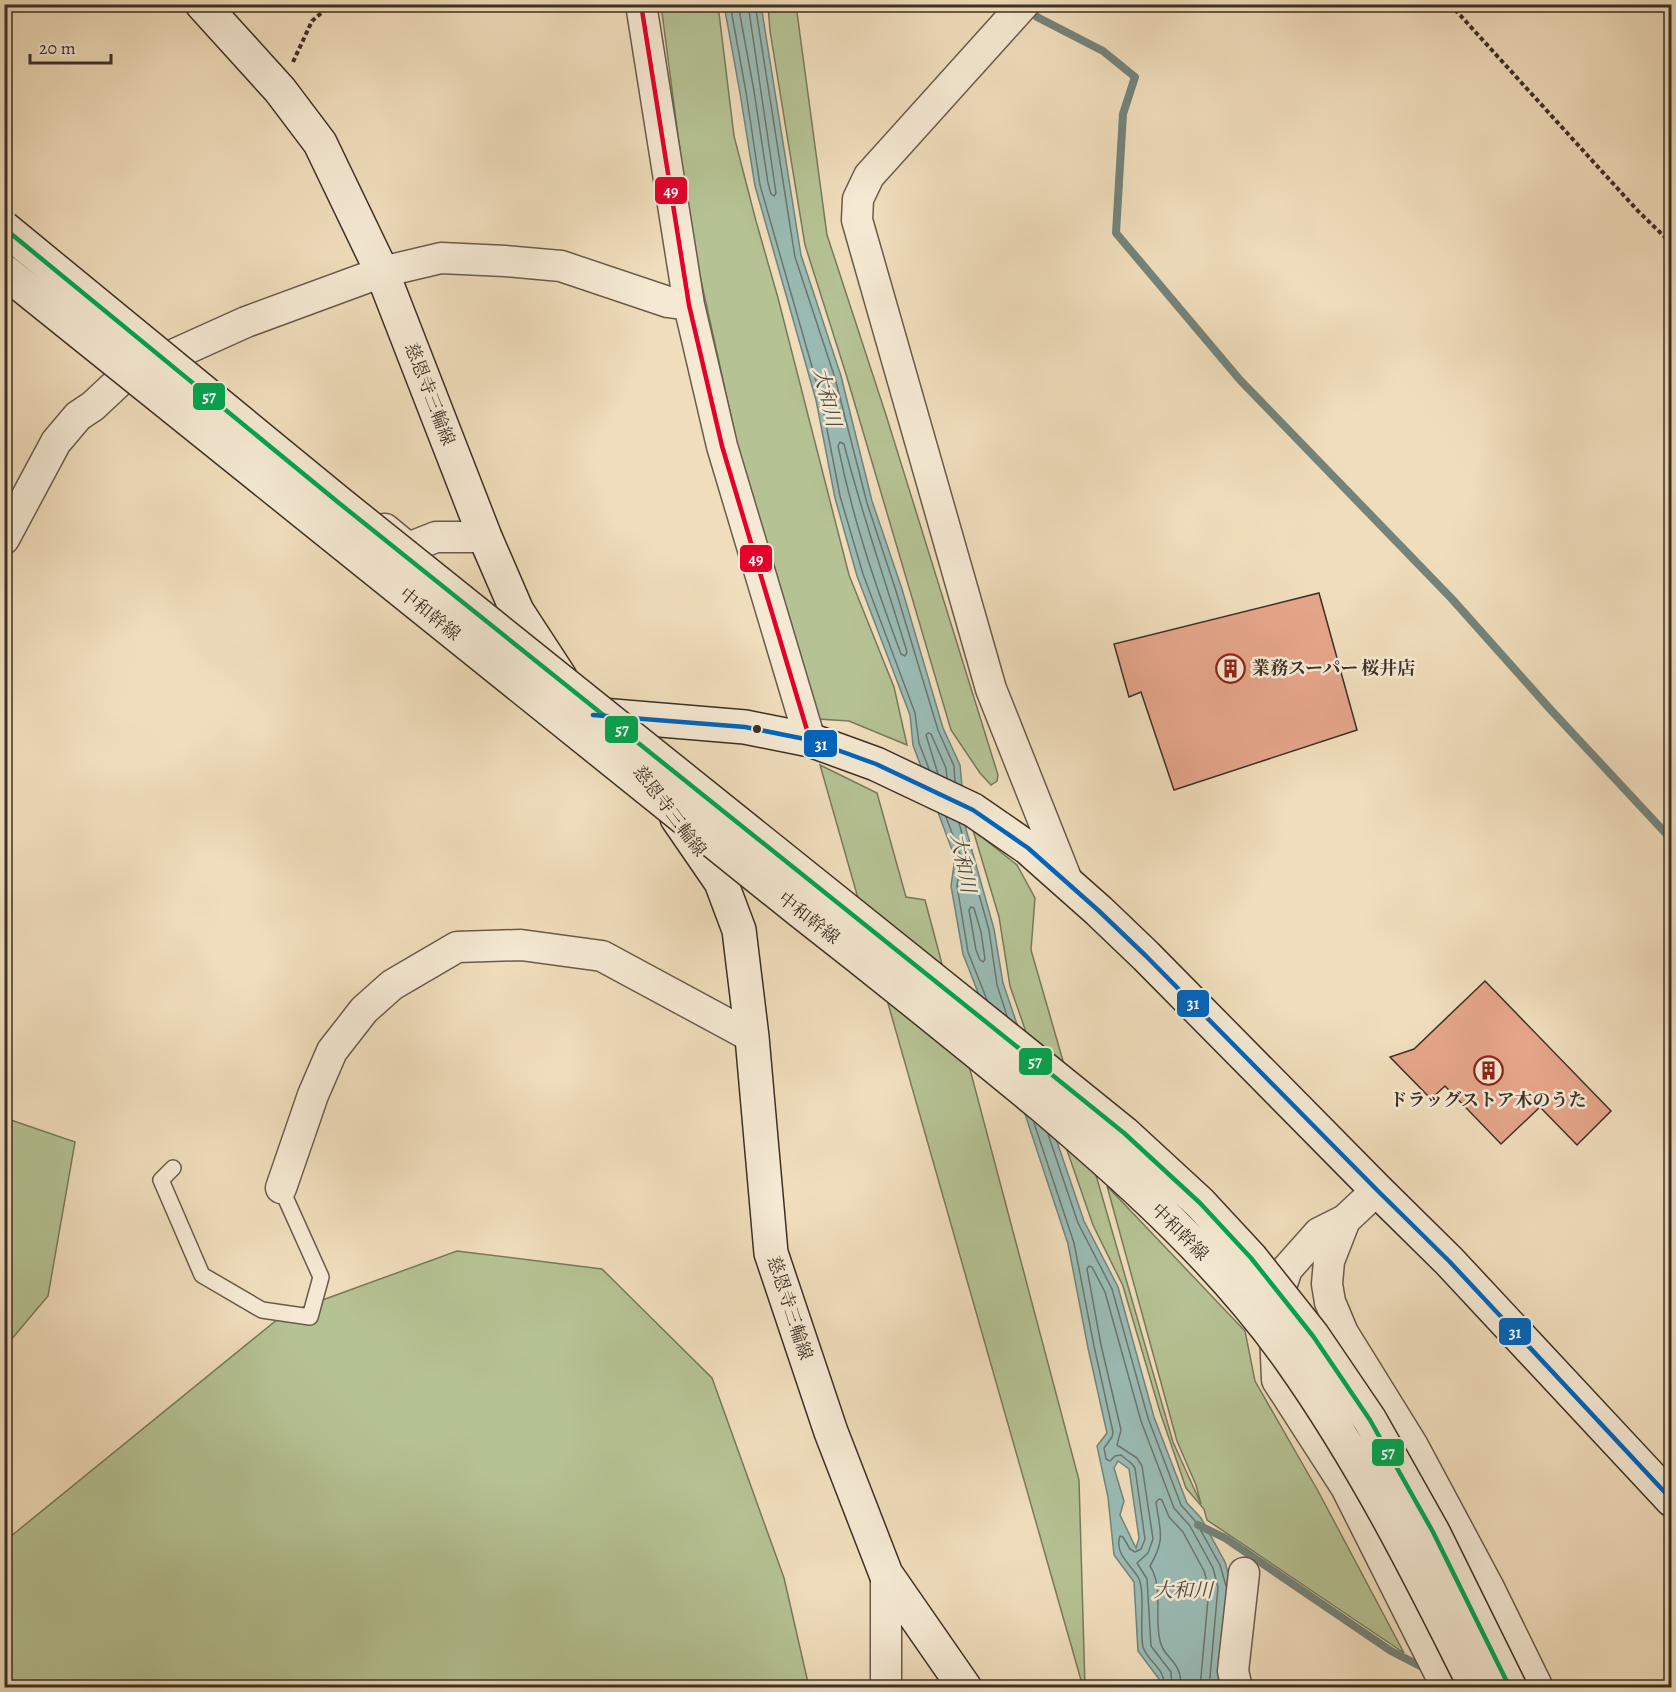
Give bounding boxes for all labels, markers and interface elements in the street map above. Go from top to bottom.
scale bar [30,27,111,65]
text: 20 m [39,36,76,60]
line badge: 49 [654,176,688,205]
text: 49 [664,181,678,203]
street label: 慈恩寺三輪線 [399,339,461,449]
water label: 大和川 [807,365,848,431]
line badge: 57 [192,382,226,411]
text: 57 [202,386,216,408]
line badge: 49 [739,544,773,573]
text: 49 [749,549,763,571]
street label: 中和幹線 [394,582,466,646]
building icon: 業務スーパー 桜井店 [1215,652,1247,684]
place label: 業務スーパー 桜井店 [1252,656,1415,680]
line badge: 57 [604,715,639,744]
text: 57 [615,719,629,741]
unlabelled marker [751,723,763,735]
line badge: 31 [803,729,838,758]
text: 31 [815,734,828,756]
street label: 慈恩寺三輪線 [628,761,712,861]
water label: 大和川 [944,831,982,897]
street label: 中和幹線 [773,886,845,950]
line badge: 31 [1176,989,1210,1018]
text: 31 [1187,993,1200,1015]
line badge: 57 [1018,1047,1053,1076]
text: 57 [1028,1051,1042,1073]
building icon: ドラッグストア木のうた [1472,1055,1504,1087]
place label: ドラッグストア木のうた [1390,1088,1586,1112]
street label: 中和幹線 [1146,1198,1214,1266]
street label: 慈恩寺三輪線 [762,1253,818,1363]
line badge: 31 [1498,1317,1532,1346]
text: 31 [1509,1322,1522,1344]
line badge: 57 [1371,1438,1405,1467]
text: 57 [1381,1442,1395,1464]
water label: 大和川 [1153,1577,1215,1604]

